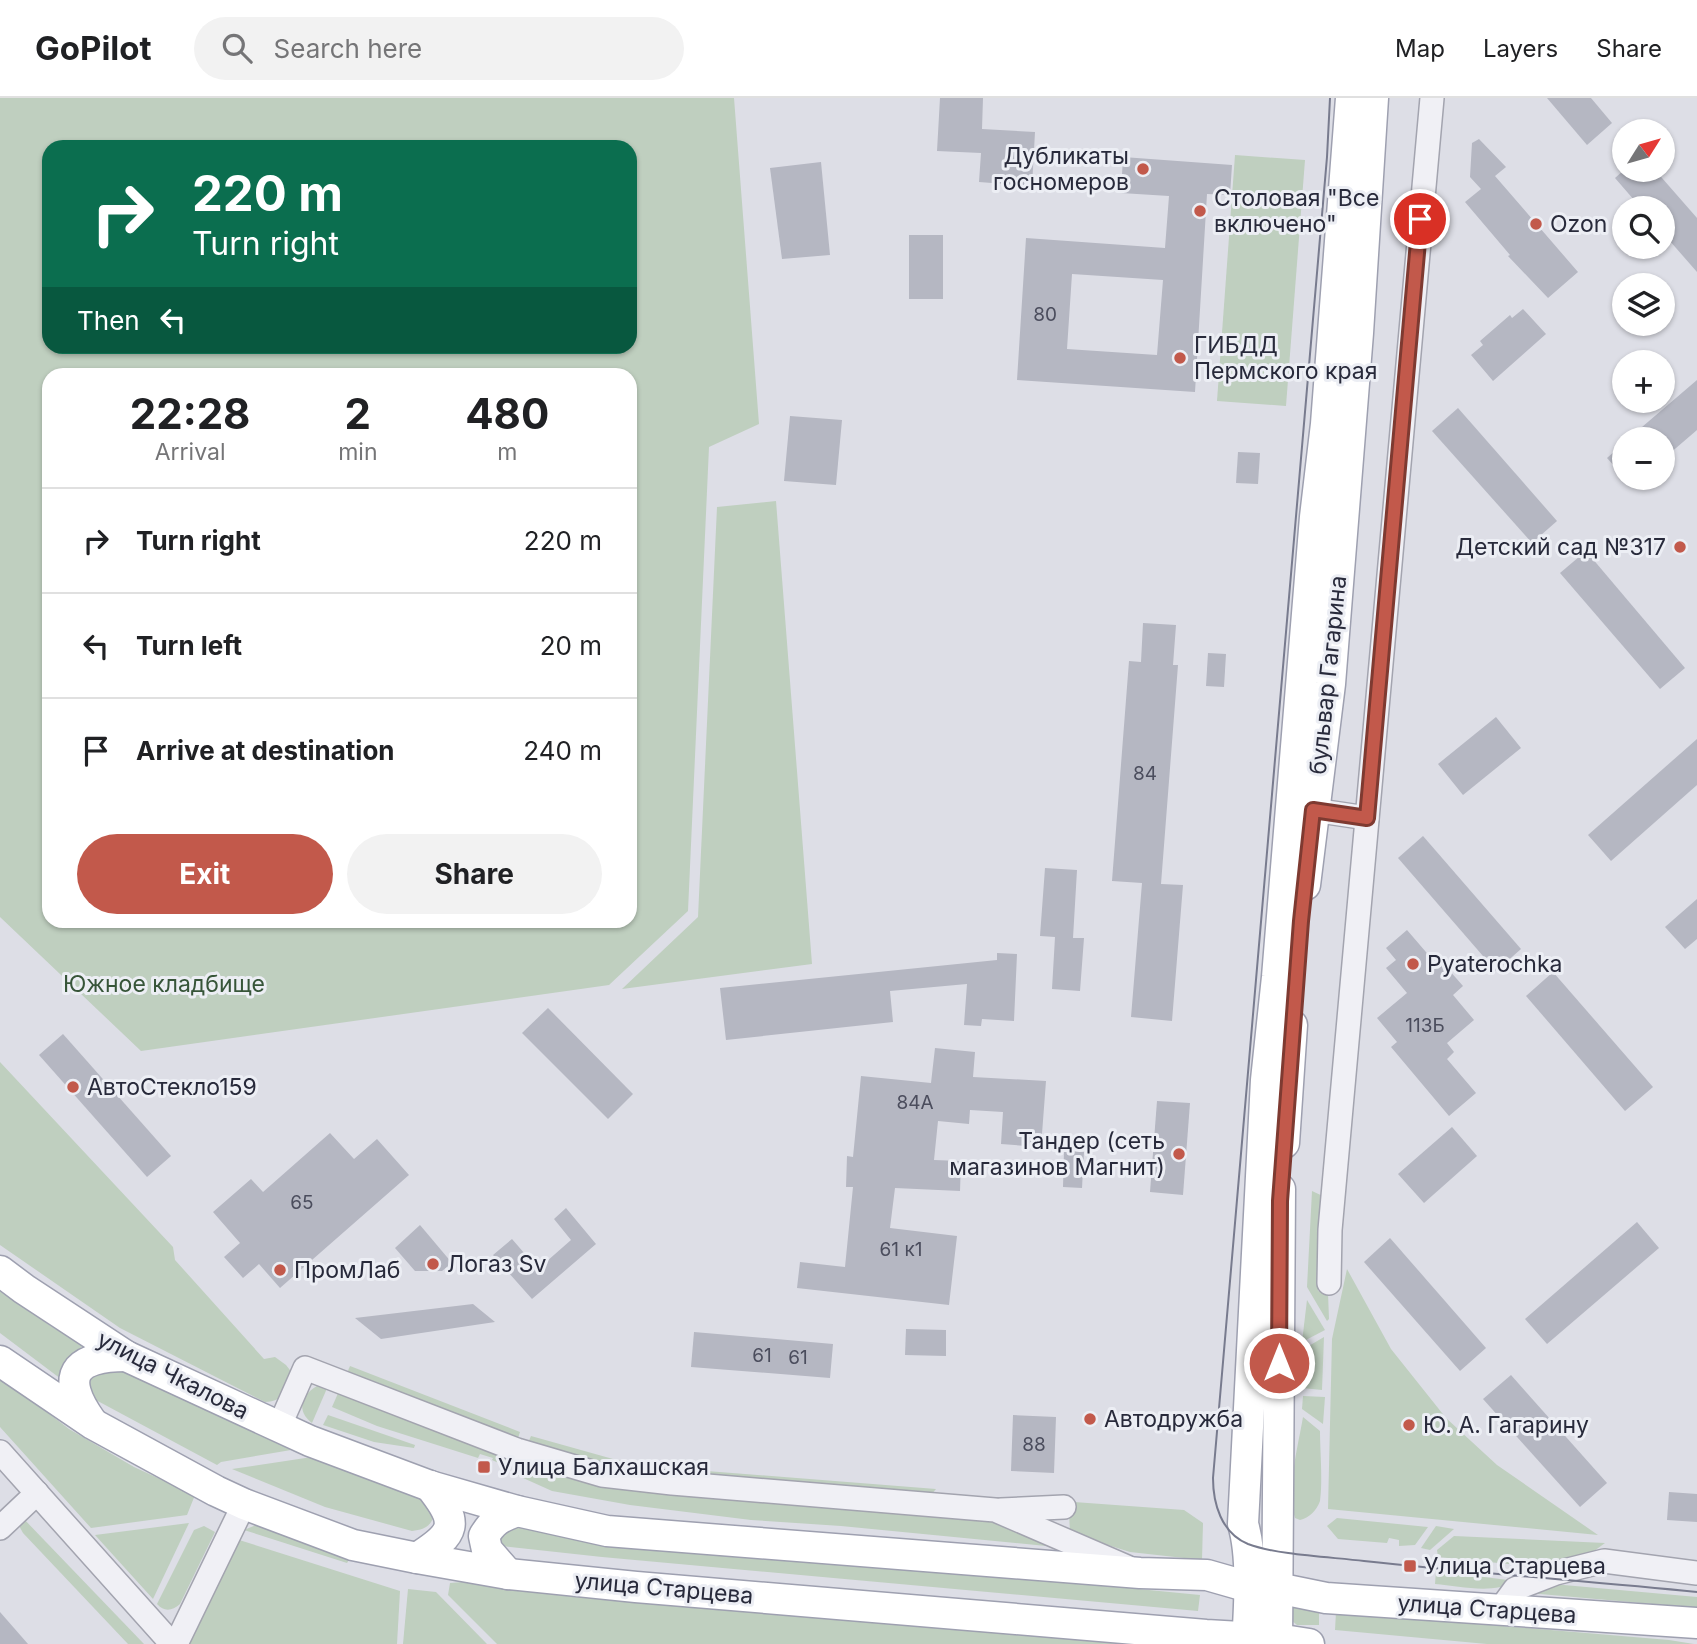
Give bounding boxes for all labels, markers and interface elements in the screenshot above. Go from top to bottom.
search box [194,17,684,80]
text: GoPilot [35,28,152,68]
icon: search [218,29,256,67]
text: Search here [274,33,422,64]
text: Map [1395,34,1445,63]
text: Layers [1483,34,1558,63]
text: Share [1596,34,1662,63]
north arrow [1612,119,1675,182]
map controls [1612,119,1675,490]
place label: Дубликаты госномеров [993,142,1129,196]
marker: Дубликаты госномеров [1135,161,1151,177]
text: 220 m [192,164,343,223]
icon: right [77,168,168,259]
place label: Столовая "Все включено" [1214,184,1379,238]
pin [1390,189,1450,249]
button: search [1612,196,1675,259]
icon: arrive [1401,200,1439,238]
marker: Столовая "Все включено" [1192,203,1208,219]
place label: Ozon [1550,210,1607,238]
marker: Ozon [1528,216,1544,232]
text: Turn right [192,224,339,263]
button: layers [1612,273,1675,336]
icon: left [154,301,192,339]
house number: 80 [1033,303,1057,326]
text: Then [77,305,140,336]
place label: ГИБДД Пермского края [1194,331,1378,385]
marker: ГИБДД Пермского края [1172,350,1188,366]
button: + [1612,350,1675,413]
text: 22:28 [130,388,250,439]
text: 2 [345,388,371,439]
text: 480 [465,388,549,439]
button: − [1612,427,1675,490]
text: Arrival [155,438,225,466]
text: min [338,438,377,466]
text: m [497,438,517,466]
icon: right [77,522,115,560]
text: Turn right [136,525,261,556]
text: 220 m [524,525,602,556]
place label: Детский сад №317 [1455,533,1666,561]
marker: Детский сад №317 [1672,539,1688,555]
street label: бульвар Гагарина [1304,574,1352,776]
icon: left [77,627,115,665]
text: Turn left [136,630,242,661]
text: 20 m [540,630,602,661]
icon: arrive [77,732,115,770]
text: Arrive at destination [136,735,395,766]
text: 240 m [523,735,602,766]
house number: 84 [1133,762,1157,785]
button: Exit [77,834,333,914]
button: Share [347,834,602,914]
place label: Pyaterochka [1427,950,1562,978]
marker: Pyaterochka [1405,956,1421,972]
park label: Южное кладбище [63,970,265,998]
house number: 113Б [1405,1014,1445,1037]
place label: АвтоСтекло159 [87,1073,257,1101]
marker: АвтоСтекло159 [65,1079,81,1095]
house number: 84А [896,1091,934,1114]
place label: Тандер (сеть магазинов Магнит) [949,1127,1165,1181]
marker: Тандер (сеть магазинов Магнит) [1171,1146,1187,1162]
house number: 65 [290,1191,314,1214]
house number: 61 к1 [880,1238,922,1261]
place label: Логаз Sv [447,1250,547,1278]
place label: ПромЛаб [294,1256,400,1284]
marker: Логаз Sv [425,1256,441,1272]
marker: ПромЛаб [272,1262,288,1278]
street label: улица Чкалова [93,1325,253,1425]
position arrow [1242,1326,1316,1400]
house number: 61 [752,1344,772,1367]
house number: 61 [788,1346,808,1369]
place label: Автодружба [1104,1405,1243,1433]
marker: Автодружба [1082,1411,1098,1427]
place label: Ю. А. Гагарину [1423,1411,1589,1439]
marker: Ю. А. Гагарину [1401,1417,1417,1433]
house number: 88 [1022,1433,1046,1456]
place label: Улица Балхашская [498,1453,709,1481]
marker: Улица Балхашская [476,1459,492,1475]
place label: Улица Старцева [1424,1552,1606,1580]
marker: Улица Старцева [1402,1558,1418,1574]
street label: улица Старцева [573,1566,755,1610]
street label: улица Старцева [1397,1589,1577,1629]

